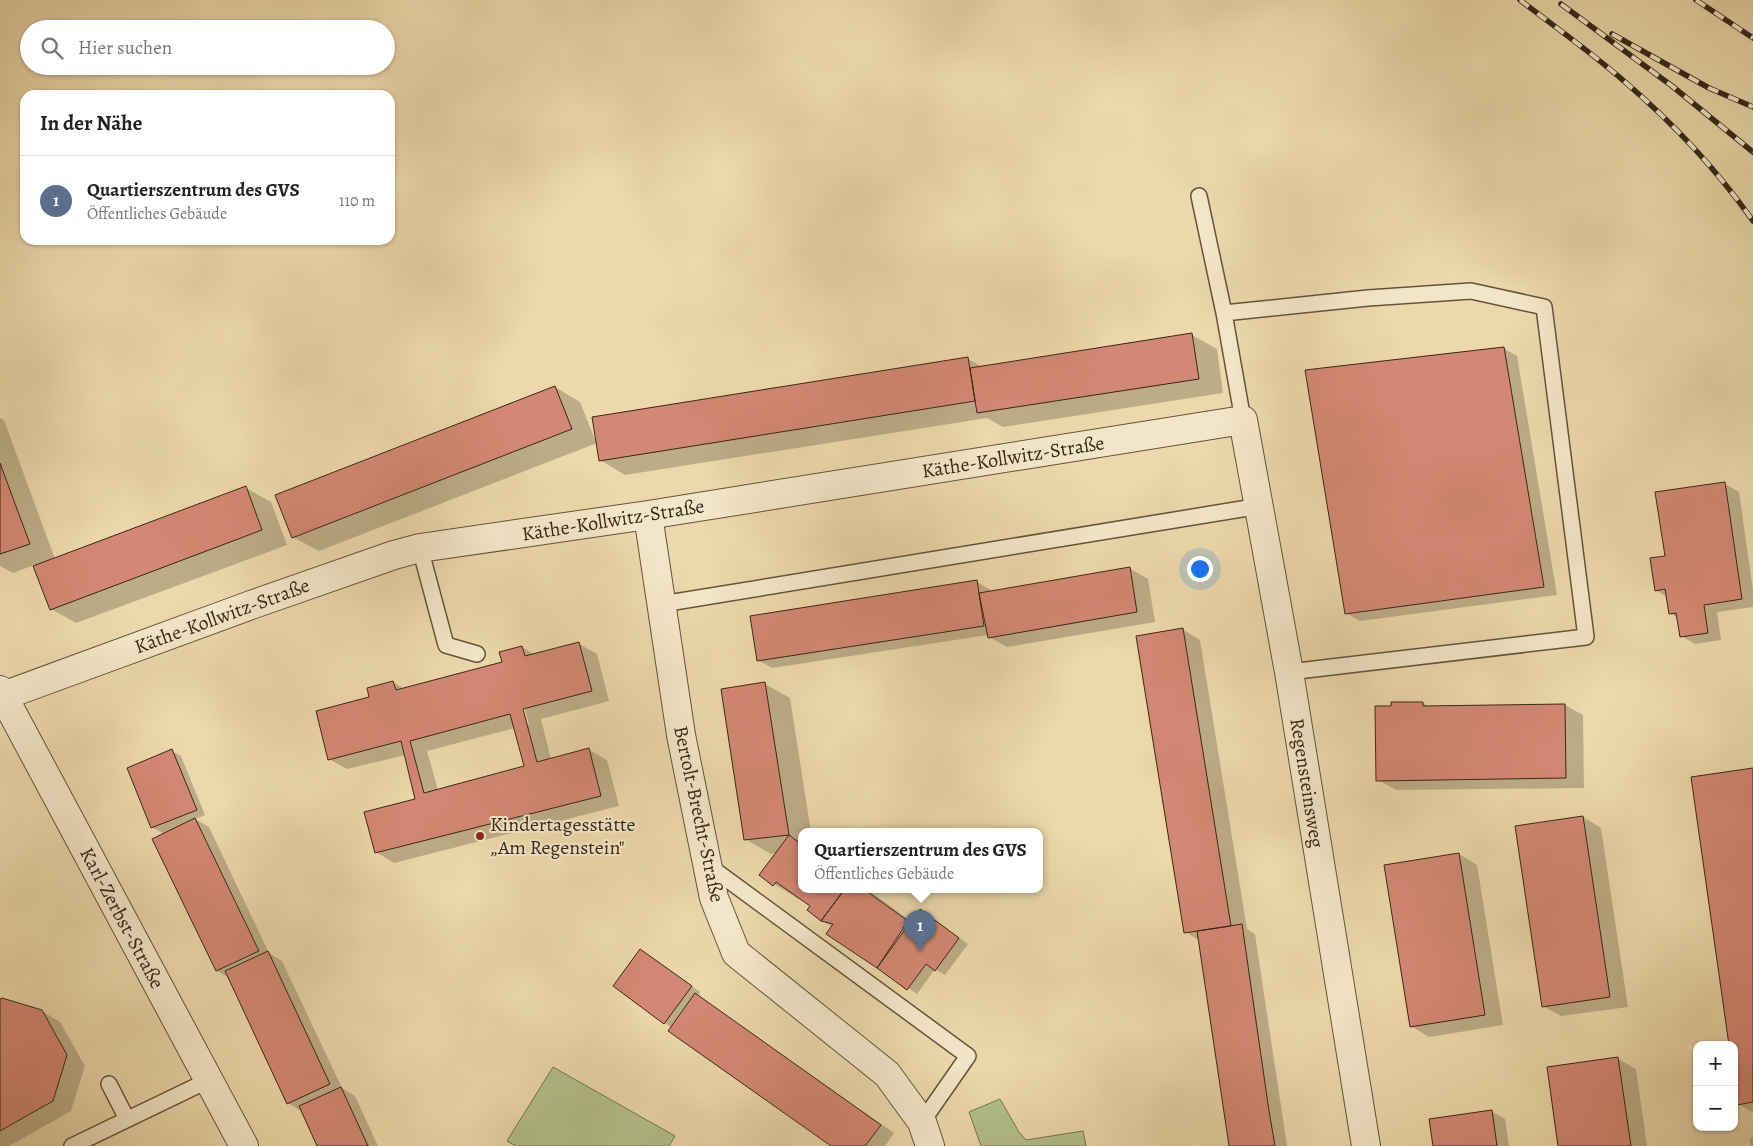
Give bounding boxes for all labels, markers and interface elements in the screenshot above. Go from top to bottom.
search box [20,20,395,75]
icon: search [38,34,66,62]
text: Hier suchen [78,35,172,61]
text: In der Nähe [40,109,142,137]
text: Quartierszentrum des GVS [87,177,300,203]
text: 1 [53,190,59,212]
text: 110 m [339,190,375,212]
text: Öffentliches Gebäude [87,203,227,225]
street label: Käthe-Kollwitz-Straße [920,429,1106,485]
street label: Käthe-Kollwitz-Straße [520,492,706,548]
your location [1187,556,1213,582]
street label: Käthe-Kollwitz-Straße [131,572,313,660]
street label: Regensteinsweg [1283,716,1331,850]
street label: Bertolt-Brecht-Straße [667,723,731,905]
place label: Kindertagesstätte „Am Regenstein" [490,811,636,861]
popup [798,828,1043,893]
marker: Kindertagesstätte „Am Regenstein" [474,830,486,842]
text: Quartierszentrum des GVS [814,837,1027,863]
street label: Karl-Zerbst-Straße [73,843,171,993]
text: Öffentliches Gebäude [814,863,954,885]
pin: 1 [904,910,936,951]
map controls [1693,1041,1738,1131]
button: + [1693,1041,1738,1086]
button: − [1693,1086,1738,1131]

